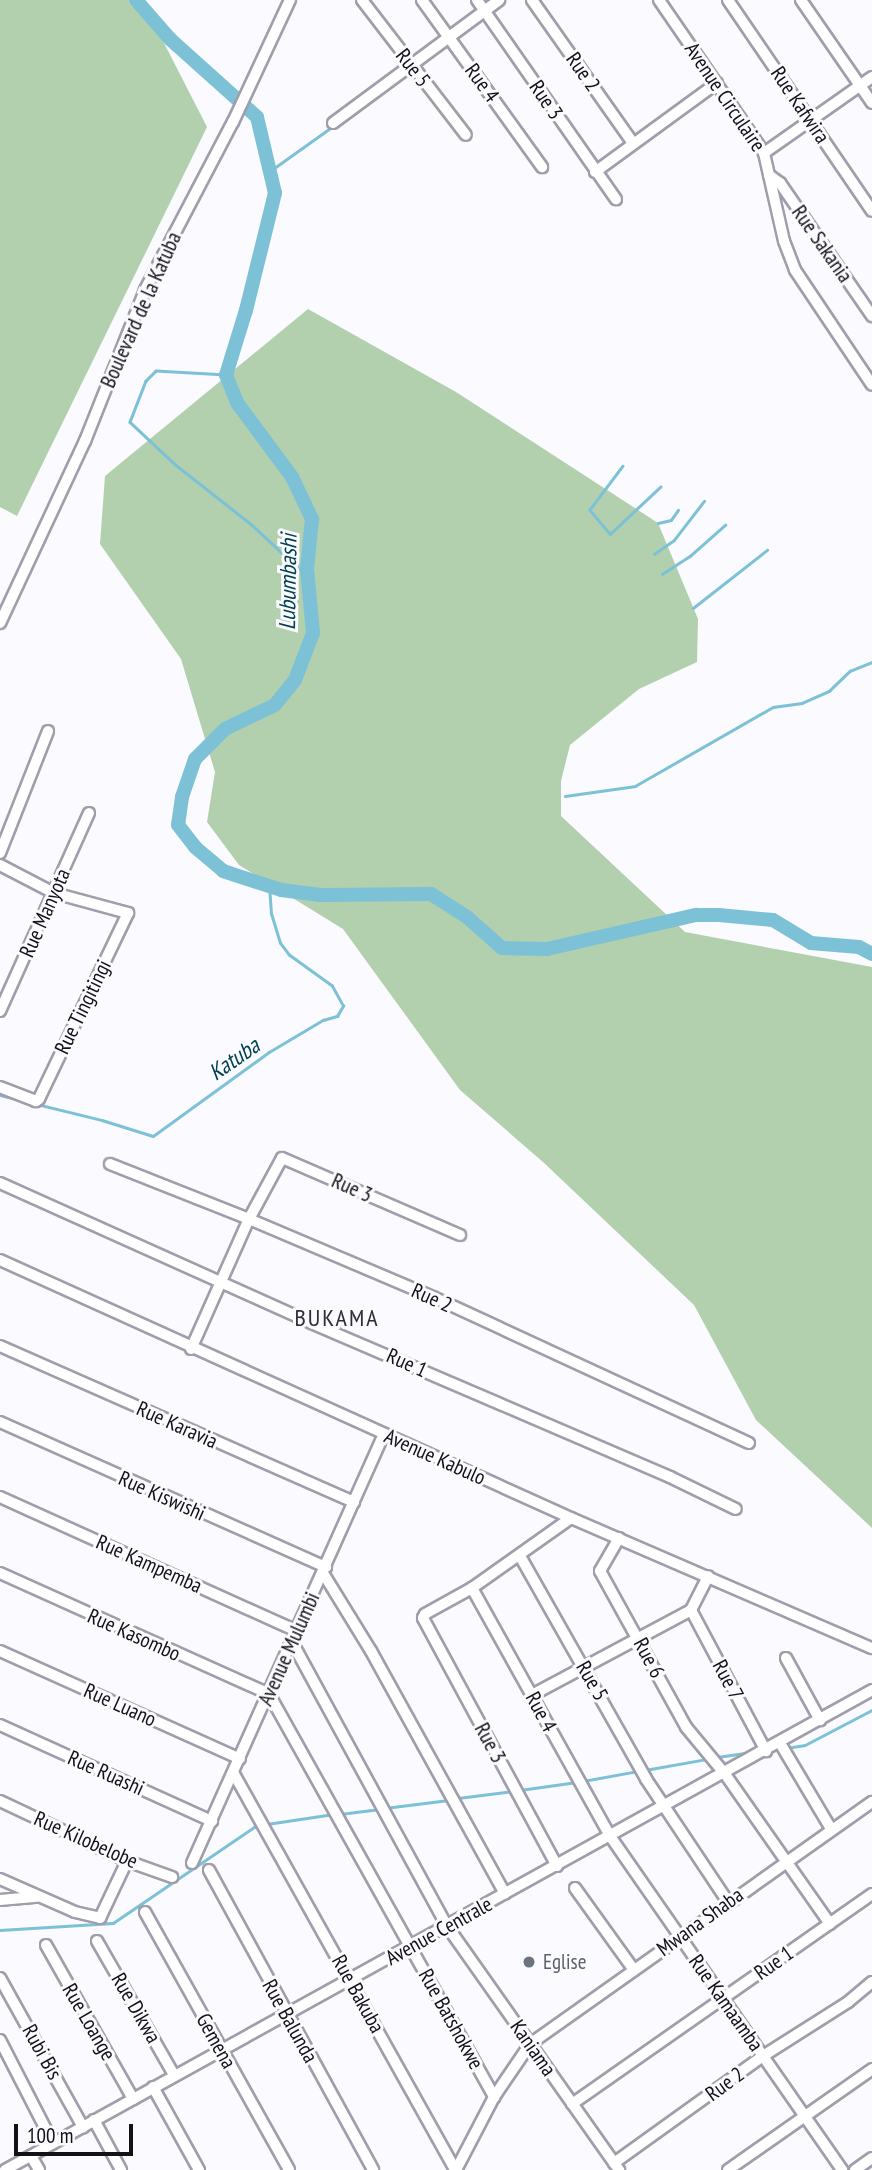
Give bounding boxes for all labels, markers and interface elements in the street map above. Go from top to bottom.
street label: Avenue Circulaire [679,38,771,156]
street label: Rue 5 [390,44,436,92]
street label: Rue 2 [561,48,605,96]
street label: Rue 4 [460,59,504,107]
street label: Rue Kafwira [765,62,835,148]
street label: Rue 3 [524,76,568,124]
street label: Rue Sakania [786,201,858,287]
street label: Boulevard de la Katuba [95,228,187,392]
water label: Lubumbashi [273,534,303,630]
street label: Rue Manyota [14,865,76,961]
street label: Rue Tingitingi [49,956,117,1058]
water label: Katuba [203,1032,265,1086]
street label: Rue 3 [328,1168,376,1208]
street label: Rue 2 [408,1278,456,1318]
district label: BUKAMA [295,1304,379,1332]
street label: Rue 1 [383,1343,431,1383]
street label: Rue Karavia [133,1396,221,1454]
street label: Avenue Kabulo [381,1424,489,1490]
street label: Rue Kiswishi [115,1466,209,1526]
street label: Rue Kampemba [92,1529,206,1599]
street label: Avenue Mulumbi [253,1588,325,1710]
street label: Rue Kasombo [84,1603,184,1667]
street label: Rue 6 [628,1634,670,1682]
street label: Rue 7 [707,1656,749,1704]
street label: Rue 5 [571,1657,613,1705]
street label: Rue Luano [80,1678,160,1732]
street label: Rue 4 [520,1688,562,1736]
street label: Rue 3 [469,1719,511,1767]
street label: Rue Ruashi [64,1745,148,1801]
street label: Rue Kilobelobe [30,1806,142,1874]
street label: Mwana Shaba [652,1882,748,1962]
street label: Avenue Centrale [381,1891,497,1971]
street label: Rue 1 [750,1941,798,1985]
place label: Eglise [543,1949,586,1975]
street label: Rue Kamaamba [683,1950,769,2056]
street label: Rue Bakuba [326,1951,390,2037]
marker: Eglise [521,1954,537,1970]
street label: Rue Batshokwe [413,1964,489,2074]
street label: Rue Dikwa [106,1968,166,2048]
street label: Rue Balunda [257,1975,323,2067]
street label: Rue Loange [57,1979,121,2065]
street label: Gemena [191,2009,241,2073]
street label: Kaniama [505,2015,561,2081]
street label: Rubi Bis [17,2020,67,2084]
street label: Rue 2 [701,2062,749,2106]
scale bar [18,2110,136,2154]
text: 100 m [27,2122,73,2149]

